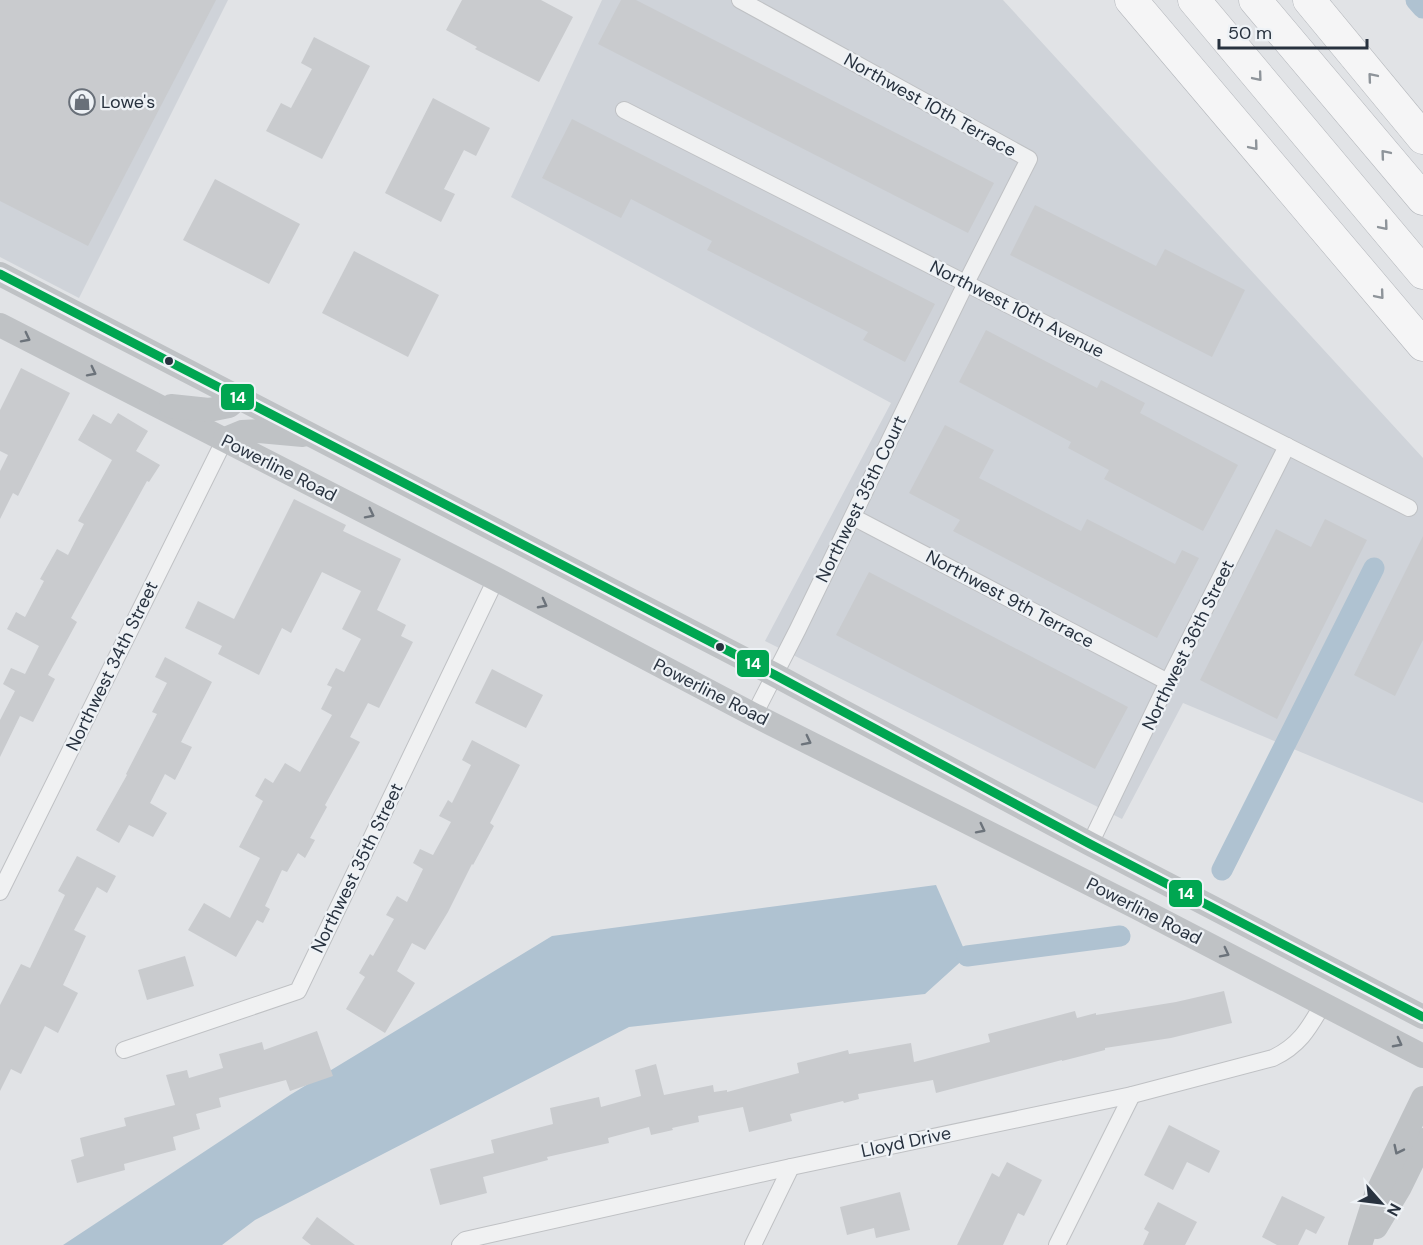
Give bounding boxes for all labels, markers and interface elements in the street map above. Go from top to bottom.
scale bar [1219,12,1368,50]
text: 50 m [1228,21,1272,45]
street label: Northwest 10th Terrace [839,48,1021,162]
one-way arrow [1251,70,1262,81]
one-way arrow [1369,73,1380,84]
shop icon: Lowe's [67,87,97,117]
place label: Lowe's [101,90,155,114]
one-way arrow [1247,139,1258,150]
one-way arrow [1381,150,1392,161]
one-way arrow [1377,219,1388,230]
street label: Northwest 10th Avenue [926,255,1108,363]
one-way arrow [1373,288,1384,299]
one-way arrow [20,331,31,342]
unlabelled marker [163,355,175,367]
one-way arrow [85,364,96,376]
line badge: 14 [220,383,255,411]
text: 14 [230,387,246,408]
street label: Northwest 35th Court [810,412,912,586]
street label: Powerline Road [217,429,341,507]
one-way arrow [363,507,374,518]
street label: Northwest 9th Terrace [922,544,1098,654]
street label: Northwest 36th Street [1136,556,1240,734]
street label: Northwest 34th Street [60,577,164,755]
one-way arrow [537,597,547,608]
unlabelled marker [714,641,726,653]
line badge: 14 [736,649,770,678]
street label: Powerline Road [649,653,773,731]
text: 14 [745,653,761,674]
one-way arrow [800,734,811,745]
street label: Northwest 35th Street [305,779,409,957]
one-way arrow [974,822,985,833]
street label: Powerline Road [1082,872,1206,950]
line badge: 14 [1168,879,1203,908]
text: 14 [1178,883,1194,904]
one-way arrow [1219,946,1230,957]
one-way arrow [1392,1035,1403,1047]
street label: Lloyd Drive [859,1121,953,1163]
one-way arrow [1393,1144,1405,1155]
north arrow [1351,1173,1411,1233]
text: N [1382,1200,1406,1220]

